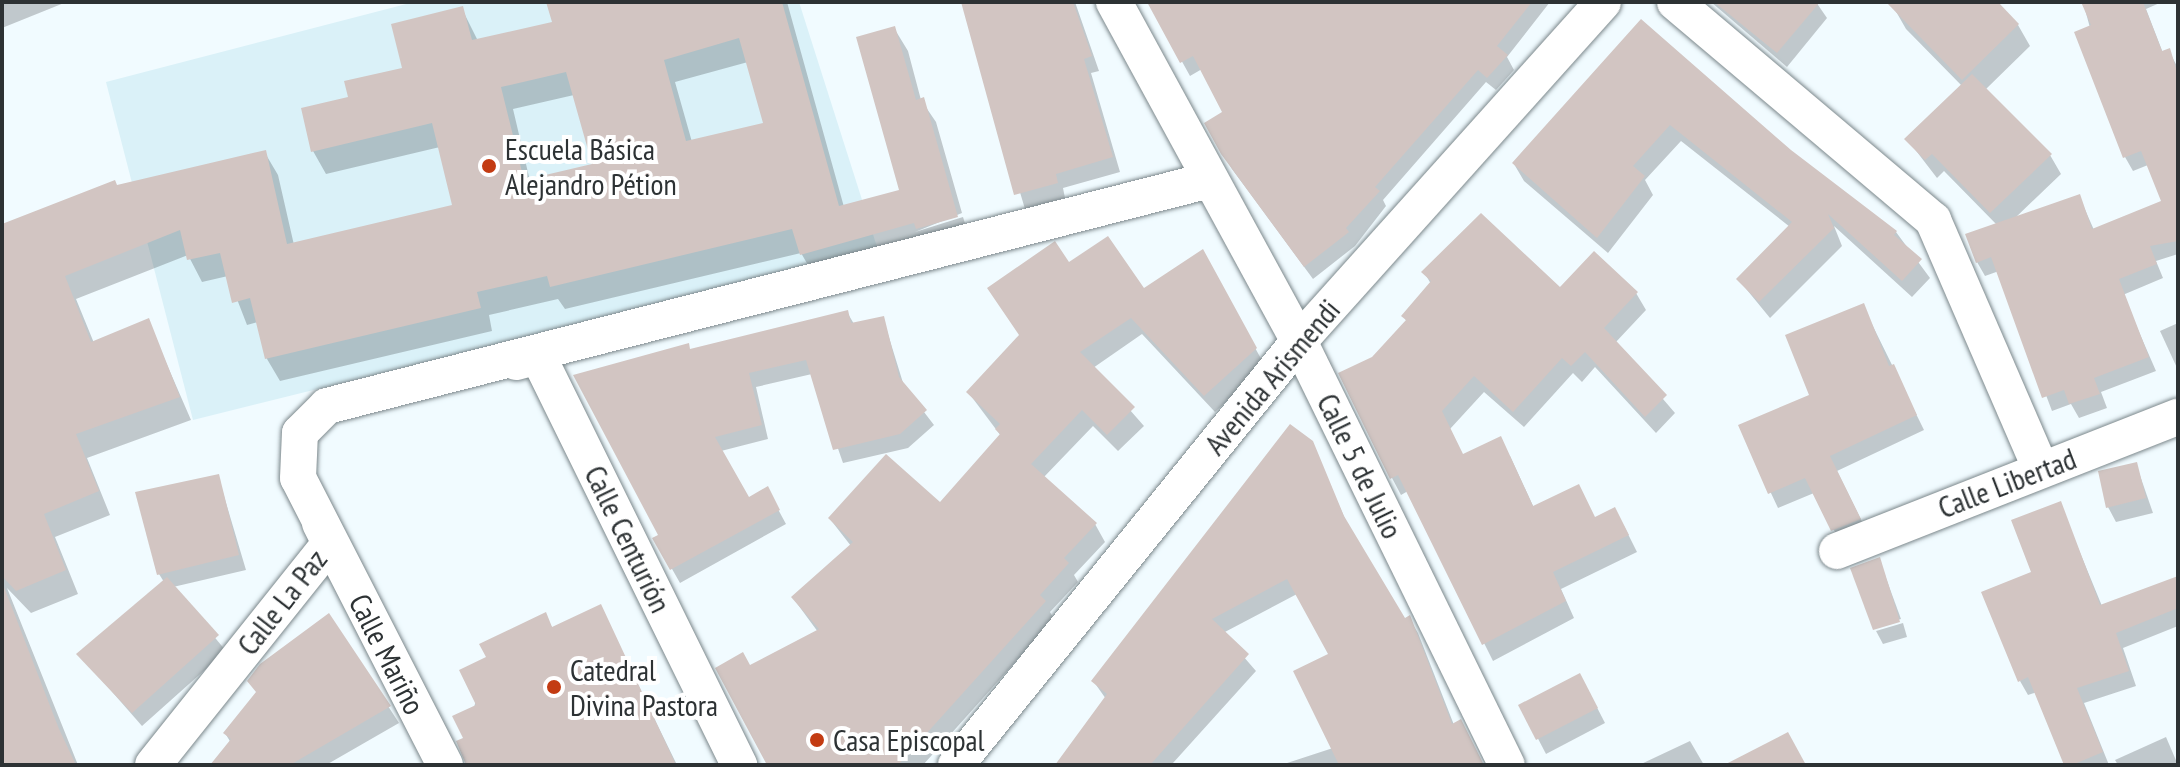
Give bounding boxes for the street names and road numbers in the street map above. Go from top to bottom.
street label: Avenida Arismendi [1197,292,1347,462]
street label: Calle 5 de Julio [1310,388,1410,544]
street label: Calle Libertad [1933,440,2081,526]
street label: Calle Centurión [577,460,679,618]
street label: Calle La Paz [230,542,334,662]
street label: Calle Mariño [341,588,433,720]

